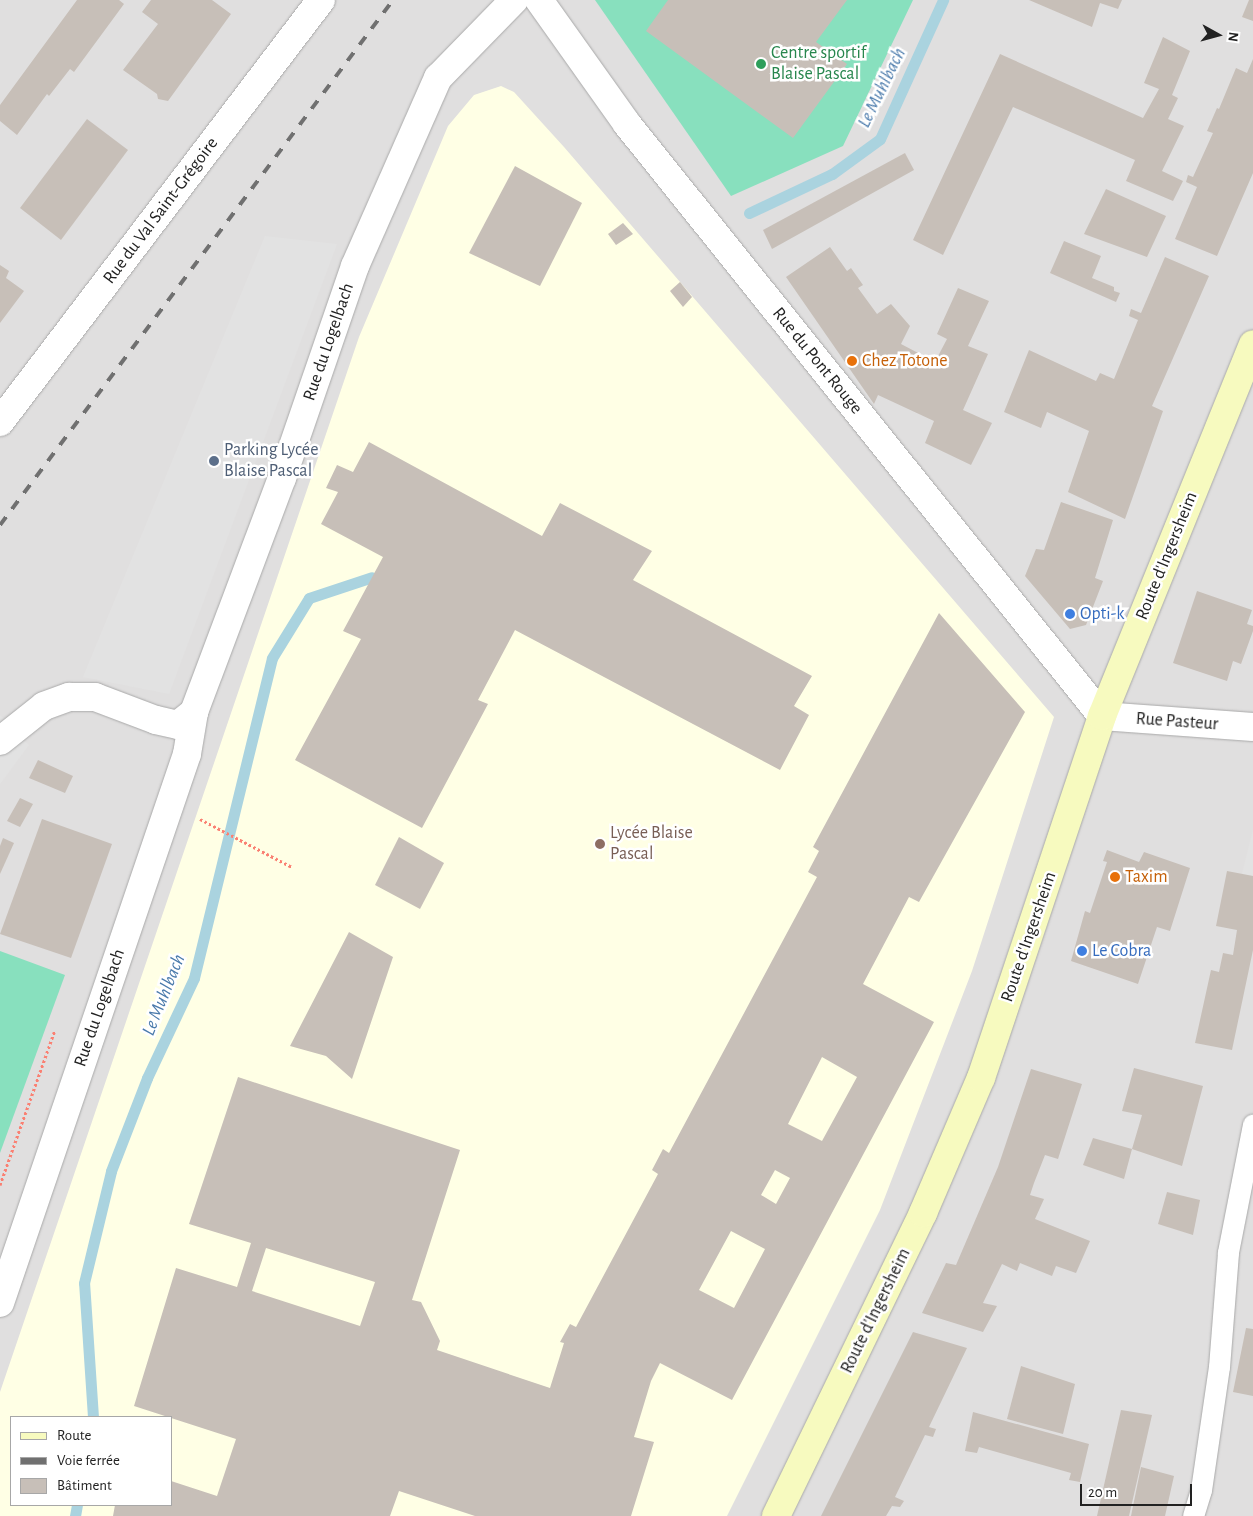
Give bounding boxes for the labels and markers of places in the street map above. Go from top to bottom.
place label: Centre sportif Blaise Pascal [771,43,866,86]
marker: Centre sportif Blaise Pascal [755,58,767,70]
place label: Chez Totone [862,350,948,372]
marker: Chez Totone [846,355,858,367]
place label: Parking Lycée Blaise Pascal [224,440,318,482]
marker: Parking Lycée Blaise Pascal [208,455,220,467]
place label: Opti-k [1080,603,1124,625]
marker: Opti-k [1064,608,1076,620]
place label: Lycée Blaise Pascal [610,823,693,866]
marker: Lycée Blaise Pascal [594,838,606,850]
place label: Taxim [1125,866,1168,888]
marker: Taxim [1109,871,1121,883]
place label: Le Cobra [1092,940,1151,962]
marker: Le Cobra [1076,945,1088,957]

